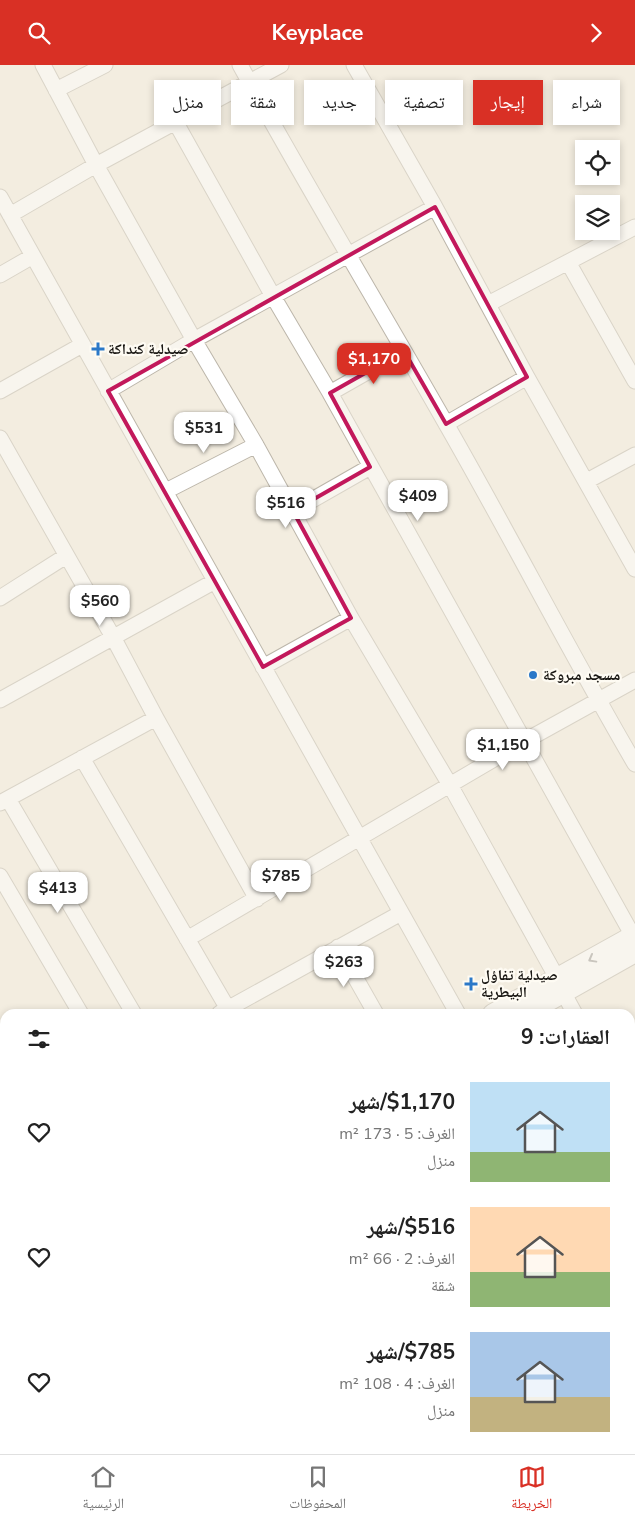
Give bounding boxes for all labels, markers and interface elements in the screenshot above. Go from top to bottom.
text: Keyplace [272,18,364,48]
icon: search [25,19,53,47]
icon: forward [582,19,610,47]
chip: منزل [154,80,221,125]
chip: شقة [231,80,294,125]
chip: جديد [304,80,375,125]
chip: تصفية [385,80,463,125]
chip: إيجار [473,80,543,125]
chip: شراء [553,80,620,125]
map controls [575,140,620,240]
button: locate [575,140,620,185]
button: layers [575,195,620,240]
place label: صيدلية كنداكة [108,339,189,359]
marker: صيدلية كنداكة [92,343,104,355]
pin: $1,170 [333,343,415,385]
text: $1,170 [348,348,400,370]
pin: $531 [174,411,234,454]
text: $531 [185,417,223,439]
pin: $409 [388,479,448,522]
text: $409 [399,485,437,507]
pin: $516 [256,487,316,529]
text: $516 [267,492,305,514]
pin: $560 [70,585,130,627]
text: $560 [81,590,119,612]
place label: مسجد مبروكة [543,665,620,685]
marker: مسجد مبروكة [527,669,539,681]
pin: $1,150 [462,729,544,771]
text: $1,150 [477,734,529,756]
pin: $785 [251,859,311,902]
text: $785 [262,865,300,887]
pin: $413 [28,871,88,914]
text: $413 [39,877,77,899]
pin: $263 [314,945,374,988]
text: $263 [325,951,363,973]
one-way arrow [589,953,598,963]
place label: صيدلية تفاؤل البيطرية [481,965,558,1002]
marker: صيدلية تفاؤل البيطرية [465,978,477,990]
text: العقارات: 9 [521,1023,610,1051]
icon: filters [25,1025,53,1053]
text: $1,170/شهر [349,1088,455,1116]
icon: home [510,1102,570,1162]
icon: heart [25,1118,53,1146]
text: الغرف: 5 · 173 m² [339,1123,455,1145]
text: منزل [427,1150,455,1172]
text: $516/شهر [367,1213,455,1241]
icon: home [510,1227,570,1287]
icon: heart [25,1243,53,1271]
text: الغرف: 2 · 66 m² [349,1248,455,1270]
text: شقة [431,1275,455,1297]
text: $785/شهر [367,1338,455,1366]
icon: home [510,1352,570,1412]
icon: heart [25,1368,53,1396]
text: الغرف: 4 · 108 m² [339,1373,455,1395]
text: منزل [427,1400,455,1422]
tab: الرئيسية [83,1463,124,1517]
tab: المحفوظات [289,1463,346,1517]
tab: الخريطة [511,1463,552,1517]

